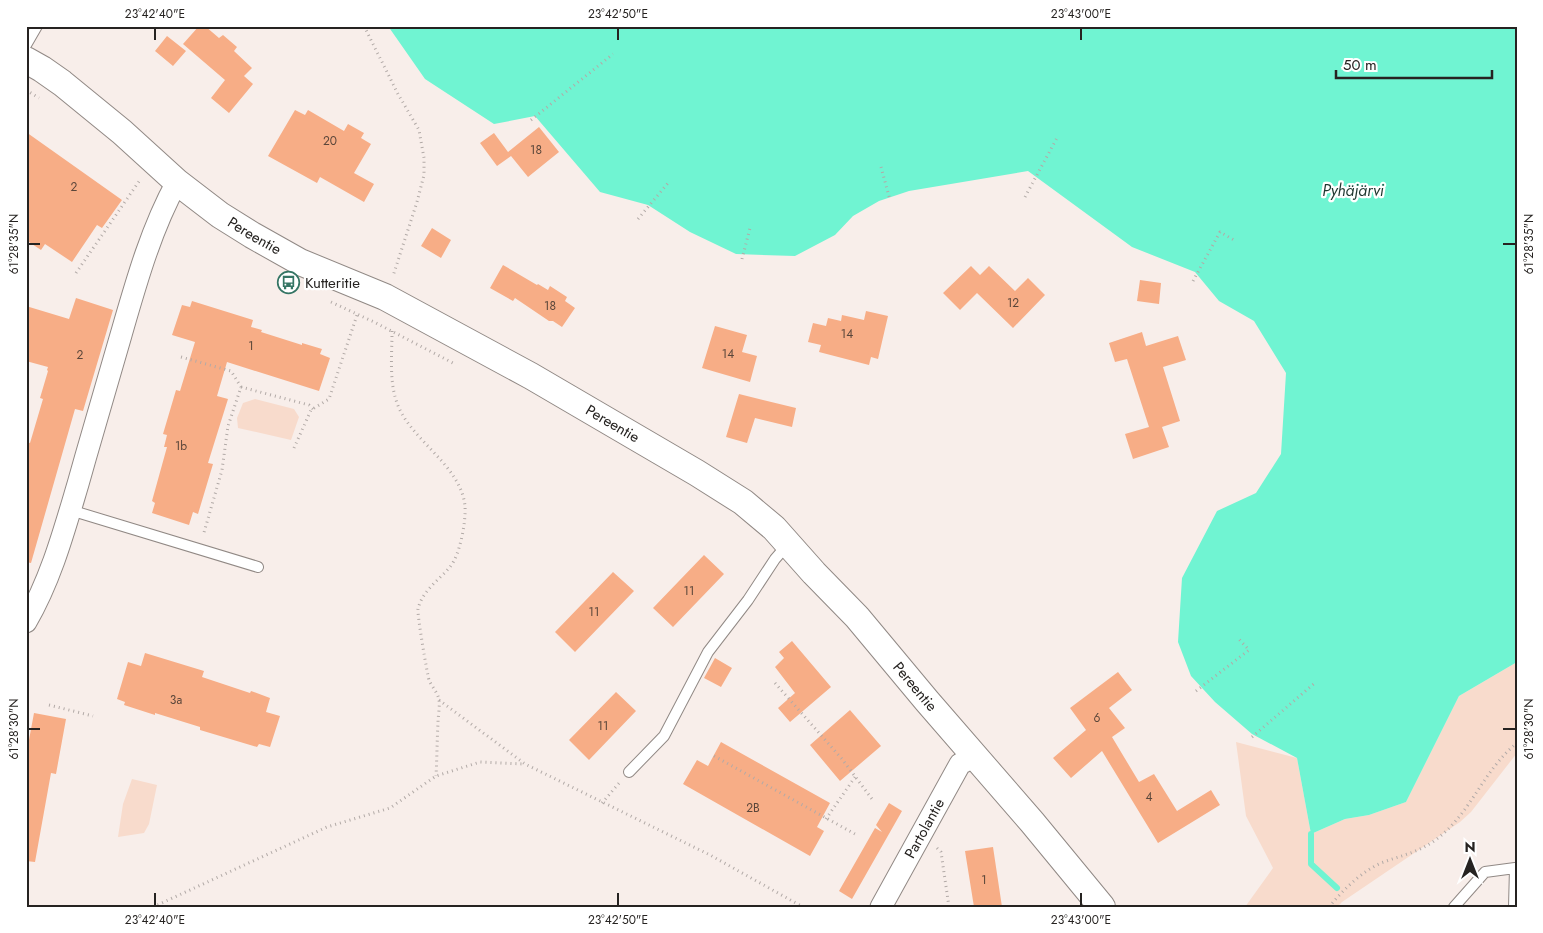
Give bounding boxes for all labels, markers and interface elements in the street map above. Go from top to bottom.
text: 23°42'40"E [125,5,185,23]
text: 23°42'50"E [588,5,648,23]
text: 23°43'00"E [1051,5,1111,23]
scale bar [1336,48,1492,80]
text: 50 m [1343,54,1377,76]
house number: 20 [323,132,337,150]
house number: 18 [530,141,542,159]
house number: 2 [71,178,78,196]
water label: Pyhäjärvi [1322,179,1385,202]
street label: Pereentie [223,211,286,260]
text: 61°28'35"N [5,214,23,274]
text: 61°28'35"N [1520,214,1538,274]
bus stop icon: Kutteritie [277,271,301,295]
place label: Kutteritie [305,272,360,294]
house number: 12 [1007,294,1019,312]
house number: 18 [544,297,556,315]
house number: 14 [841,325,853,343]
house number: 1 [248,337,254,355]
house number: 14 [722,345,734,363]
house number: 2 [77,346,84,364]
street label: Pereentie [582,399,644,448]
house number: 1b [175,437,187,455]
house number: 11 [684,582,694,600]
house number: 11 [589,603,599,621]
street label: Pereentie [888,657,943,717]
house number: 3a [170,691,182,709]
text: 61°28'30"N [5,698,23,760]
text: 61°28'30"N [1520,698,1538,760]
house number: 6 [1094,709,1101,727]
house number: 11 [598,717,608,735]
house number: 4 [1146,788,1153,806]
street label: Partolantie [899,794,950,862]
house number: 2B [746,799,760,817]
north arrow [1446,836,1496,886]
text: N [1464,837,1476,857]
house number: 1 [981,871,987,889]
text: 23°42'40"E [125,911,185,929]
text: 23°42'50"E [588,911,648,929]
text: 23°43'00"E [1051,911,1111,929]

